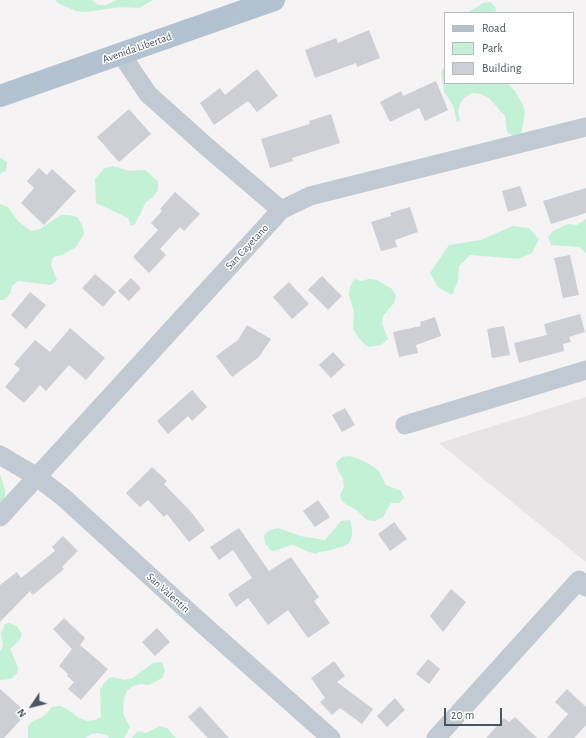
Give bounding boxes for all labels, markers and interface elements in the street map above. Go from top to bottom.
legend [444,12,574,84]
text: Road [482,22,506,34]
street label: Avenida Libertad [101,30,173,66]
text: Park [482,42,503,54]
text: Building [482,62,522,74]
street label: San Cayetano [223,222,271,272]
street label: San Valentín [144,570,192,616]
north arrow [12,686,52,726]
scale bar [446,700,504,726]
text: N [15,707,28,719]
text: 20 m [451,709,474,721]

